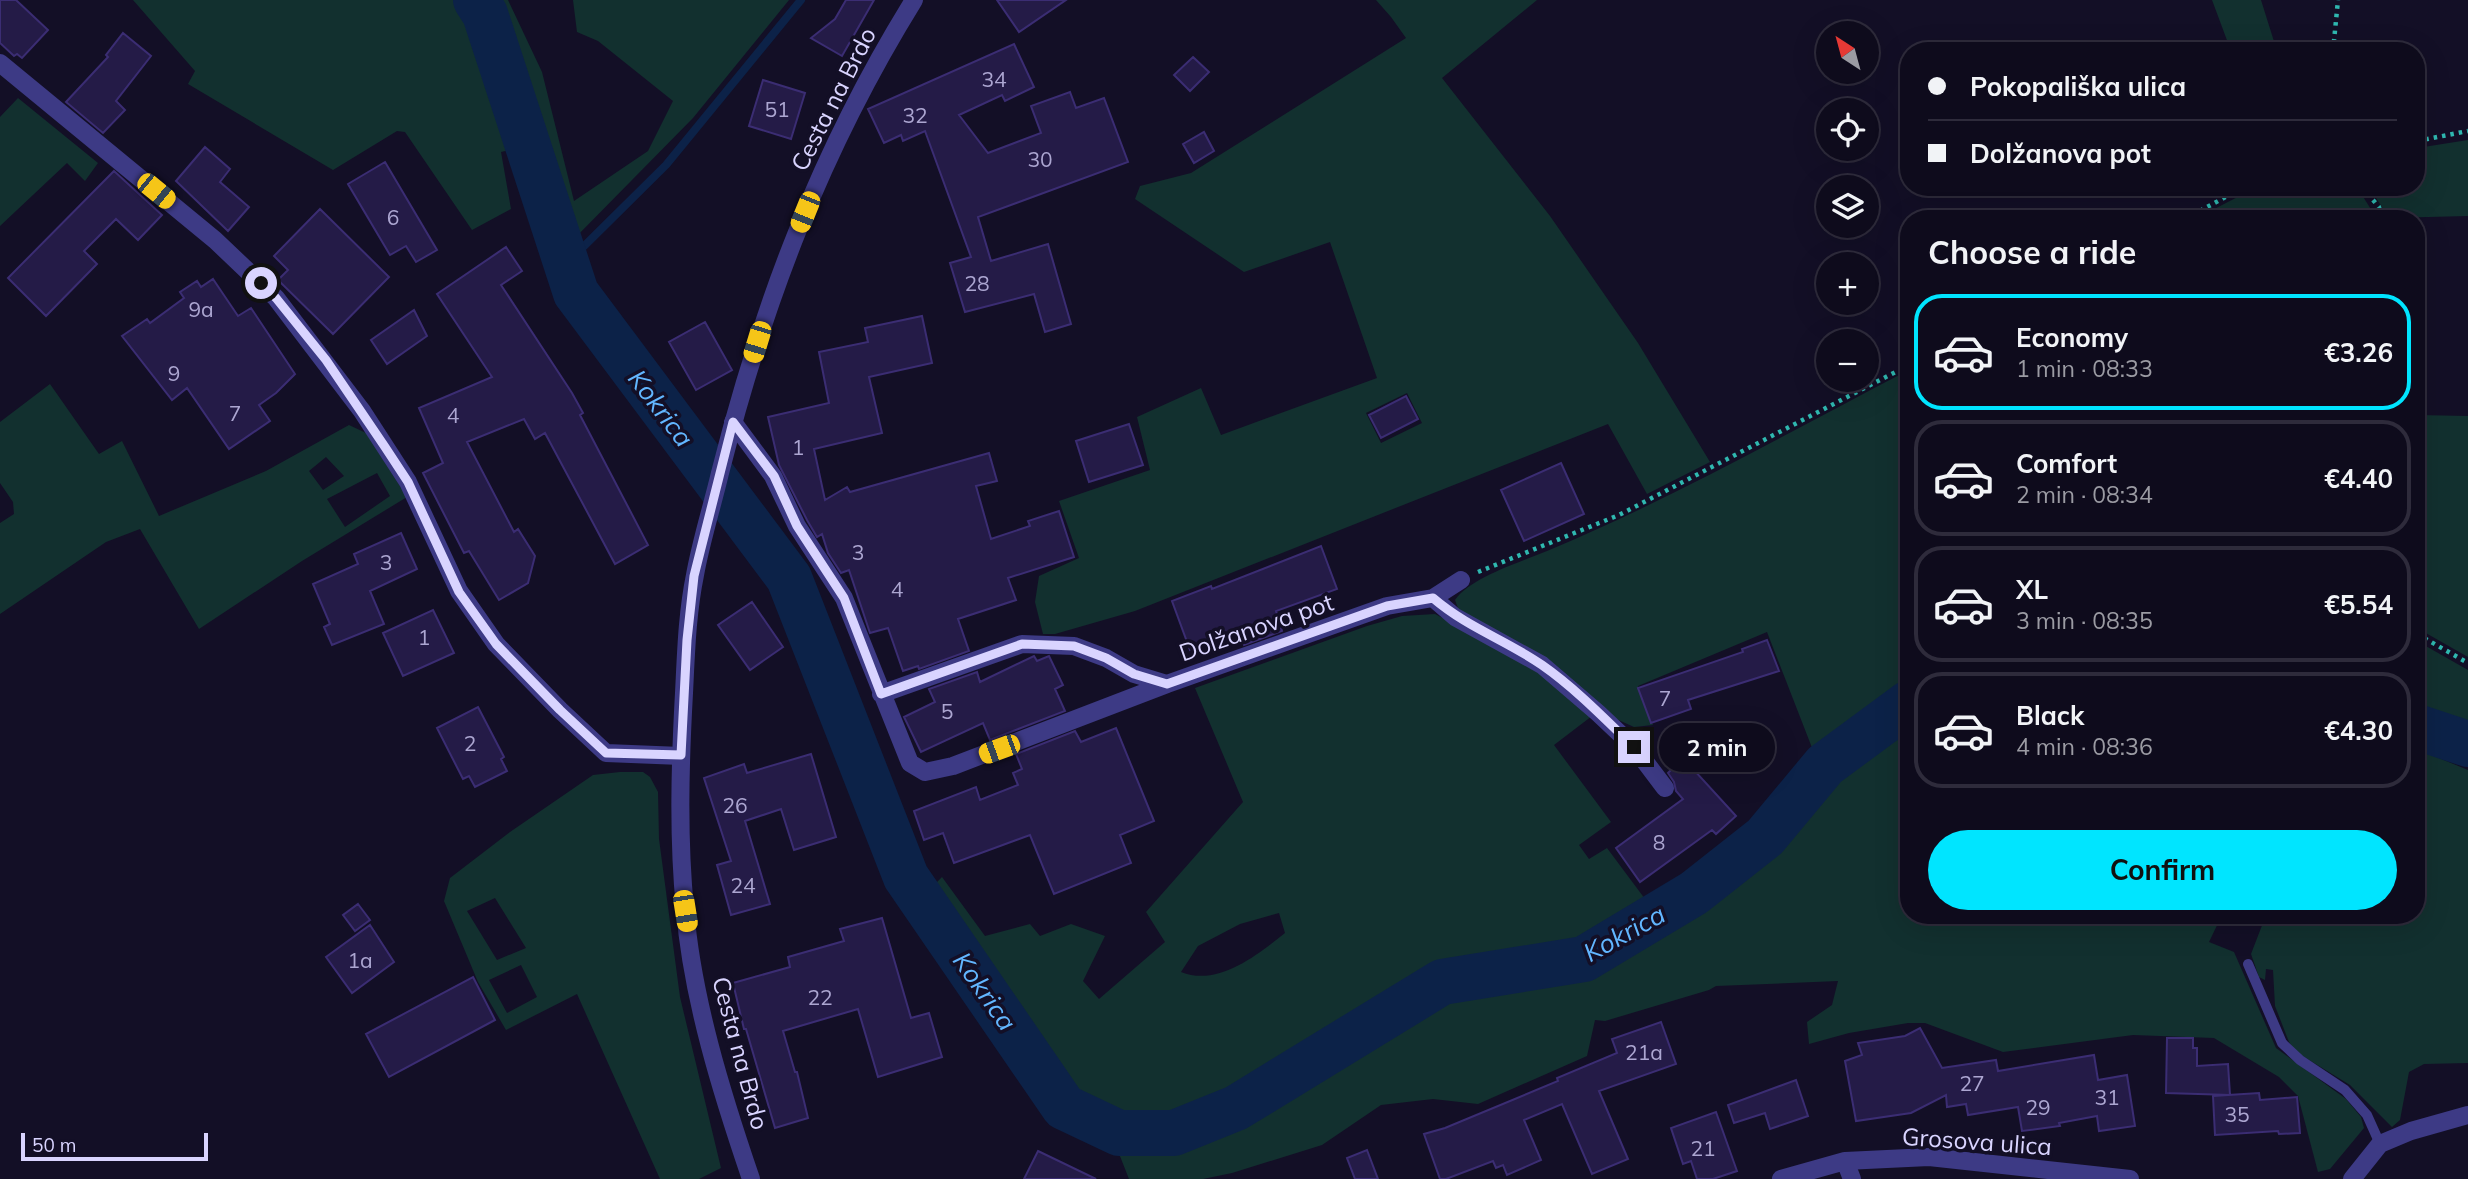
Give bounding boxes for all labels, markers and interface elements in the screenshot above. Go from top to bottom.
north arrow [1816,21,1880,84]
map controls [1816,21,1879,392]
street label: Cesta na Brdo [784,22,882,176]
house number: 34 [981,66,1007,92]
text: Pokopališka ulica [1970,70,2186,103]
house number: 51 [764,96,790,122]
button: locate [1816,98,1879,161]
house number: 32 [902,102,928,128]
text: Dolžanova pot [1970,137,2151,170]
house number: 30 [1027,146,1053,172]
car [134,170,179,212]
button: layers [1816,175,1879,238]
car [788,189,823,235]
house number: 6 [387,204,399,230]
text: Choose a ride [1928,232,2136,272]
button: + [1816,252,1879,315]
route start [245,267,277,299]
house number: 28 [964,270,990,296]
house number: 9a [188,296,214,322]
car [741,319,774,365]
icon: car [1932,321,1995,384]
text: Economy [2016,321,2128,354]
button: − [1816,329,1879,392]
text: €3.26 [2324,336,2393,369]
text: 1 min · 08:33 [2016,354,2153,383]
house number: 9 [168,360,180,386]
water label: Kokrica [621,363,701,453]
house number: 7 [229,400,241,426]
house number: 4 [447,402,460,428]
house number: 1 [792,434,804,460]
icon: car [1932,447,1995,510]
text: Comfort [2016,447,2117,480]
text: €4.40 [2324,462,2393,495]
text: 2 min · 08:34 [2016,480,2153,509]
house number: 3 [852,539,864,565]
house number: 3 [380,549,392,575]
icon: car [1932,573,1995,636]
text: XL [2016,573,2048,606]
house number: 4 [891,576,904,602]
street label: Dolžanova pot [1175,587,1337,667]
text: €5.54 [2324,588,2393,621]
text: 3 min · 08:35 [2016,606,2153,635]
house number: 1 [418,624,430,650]
house number: 7 [1659,685,1671,711]
house number: 5 [941,698,953,724]
icon: car [1932,699,1995,762]
text: Black [2016,699,2084,732]
text: €4.30 [2324,714,2393,747]
callout: 2 min [1658,722,1774,772]
house number: 2 [464,730,476,756]
route end [1618,731,1650,763]
car [976,732,1023,766]
text: 4 min · 08:36 [2016,732,2153,761]
text: 2 min [1687,733,1747,762]
house number: 26 [722,792,748,818]
house number: 8 [1653,829,1665,855]
button: Confirm [1928,830,2397,910]
house number: 24 [730,872,756,898]
car [672,889,699,933]
water label: Kokrica [1577,897,1671,969]
water label: Kokrica [946,945,1024,1037]
house number: 1a [347,947,373,973]
street label: Cesta na Brdo [706,973,776,1133]
house number: 22 [807,984,833,1010]
house number: 21a [1625,1039,1663,1065]
house number: 27 [1959,1070,1985,1096]
house number: 31 [2094,1084,2120,1110]
house number: 29 [2025,1094,2051,1120]
house number: 35 [2224,1101,2250,1127]
street label: Grosova ulica [1901,1121,2053,1161]
scale bar [21,1130,208,1162]
text: 50 m [32,1133,76,1157]
house number: 21 [1690,1135,1716,1161]

